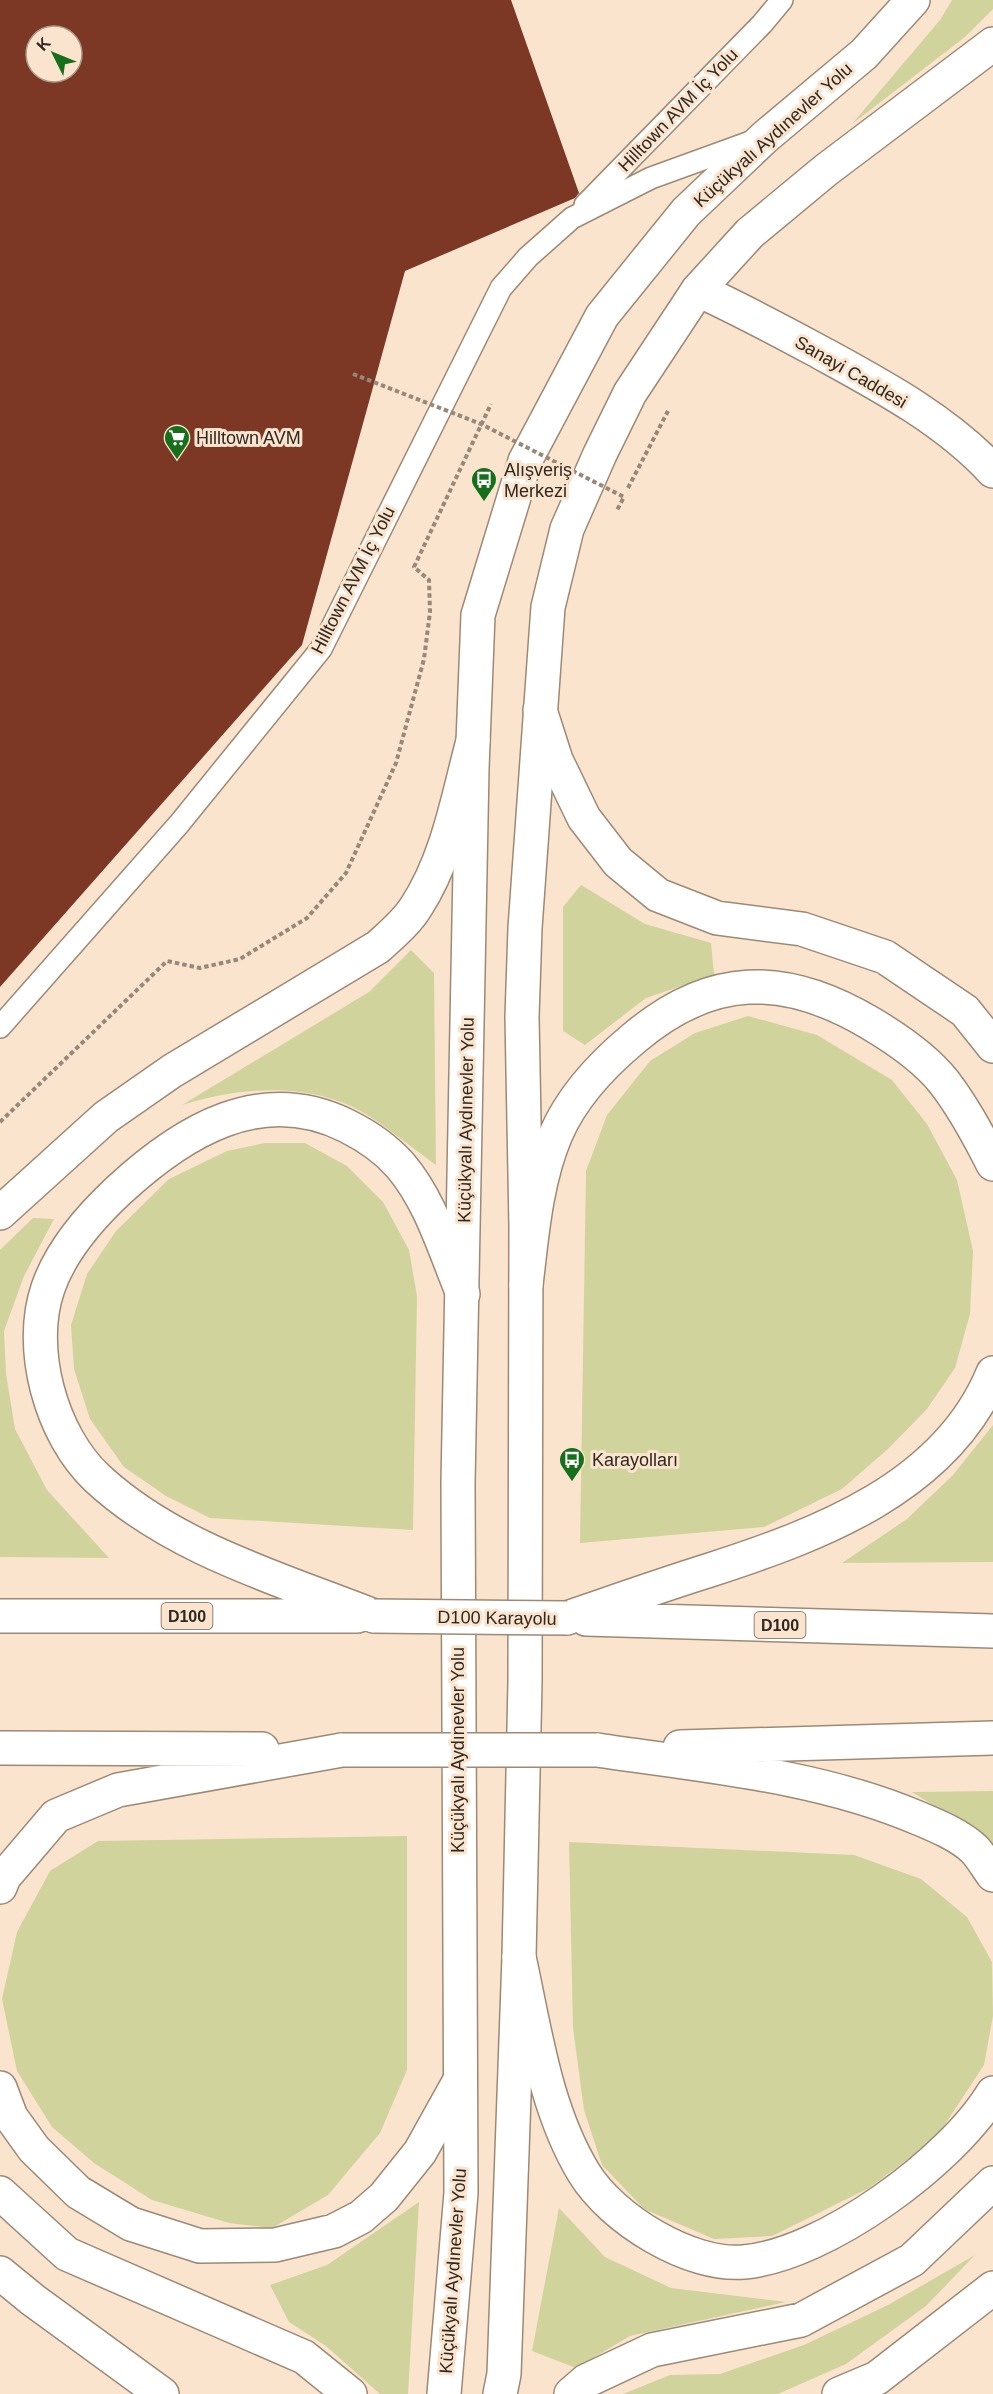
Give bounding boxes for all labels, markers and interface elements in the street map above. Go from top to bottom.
north arrow [24,24,84,84]
text: K [33,34,54,54]
street label: Hilltown AVM İç Yolu [614,45,742,175]
street label: Küçükyalı Aydınevler Yolu [690,59,856,211]
street label: Sanayi Caddesi [791,332,911,412]
supermarket icon: Hilltown AVM [162,423,192,461]
place label: Hilltown AVM [196,428,301,448]
place label: Alışveriş Merkezi [504,460,572,501]
bus stop icon: Alışveriş Merkezi [469,465,499,503]
street label: Hilltown AVM İç Yolu [307,503,399,657]
street label: Küçükyalı Aydınevler Yolu [454,1017,478,1223]
bus stop icon: Karayolları [557,1445,587,1483]
place label: Karayolları [592,1450,678,1470]
road number: D100 [162,1603,213,1629]
street label: D100 Karayolu [437,1607,557,1629]
road number: D100 [754,1612,806,1638]
street label: Küçükyalı Aydınevler Yolu [448,1647,468,1853]
street label: Küçükyalı Aydınevler Yolu [436,2168,470,2374]

